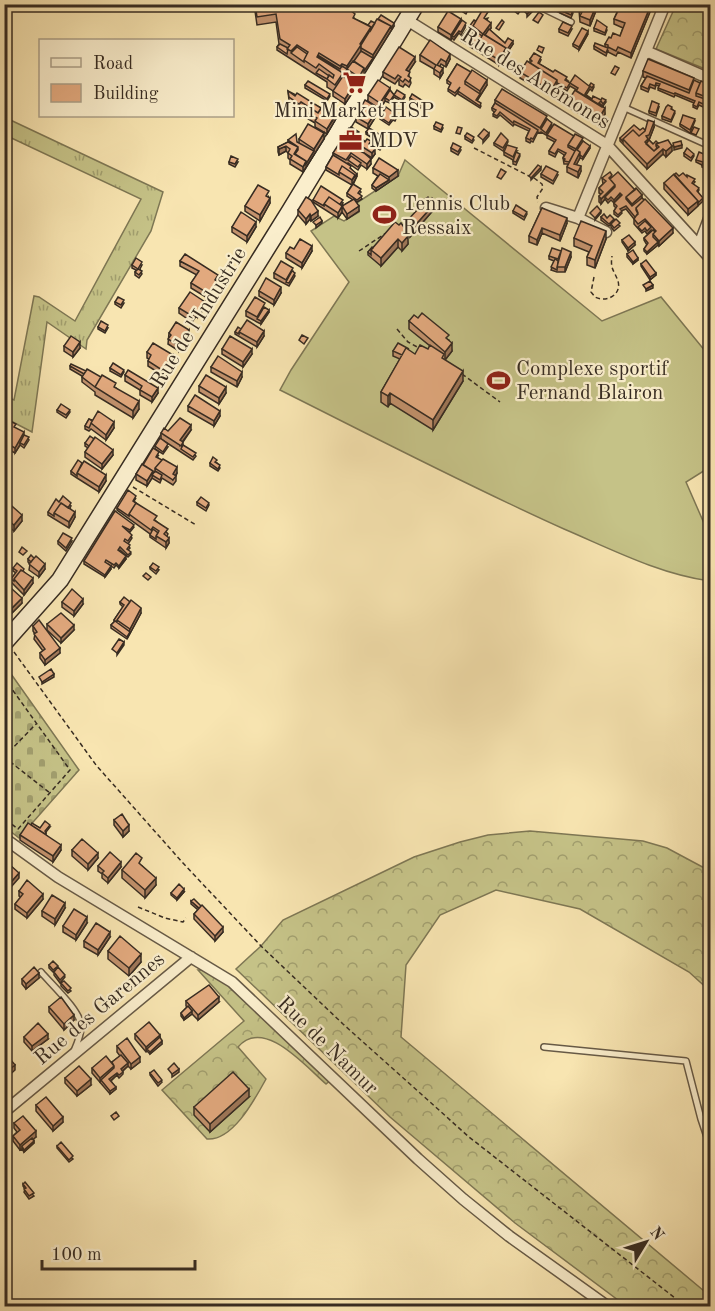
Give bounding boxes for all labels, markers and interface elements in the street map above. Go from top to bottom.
street label: Rue des Anémones [457,25,614,134]
legend [39,39,234,117]
text: Road [93,55,133,73]
supermarket icon: Mini Market HSP [341,69,367,95]
text: Building [93,85,159,103]
place label: Mini Market HSP [274,101,434,122]
office icon: MDV [338,127,364,153]
place label: MDV [369,131,418,152]
place label: Tennis Club Ressaix [402,194,510,239]
sports icon: Tennis Club Ressaix [371,202,397,228]
street label: Rue de l'Industrie [148,244,251,392]
place label: Complexe sportif Fernand Blairon [516,359,669,404]
sports icon: Complexe sportif Fernand Blairon [485,367,511,393]
street label: Rue des Garennes [31,949,169,1069]
street label: Rue de Namur [272,993,382,1100]
north arrow [616,1212,676,1272]
text: N [646,1224,667,1244]
scale bar [42,1233,195,1271]
text: 100 m [51,1246,102,1264]

